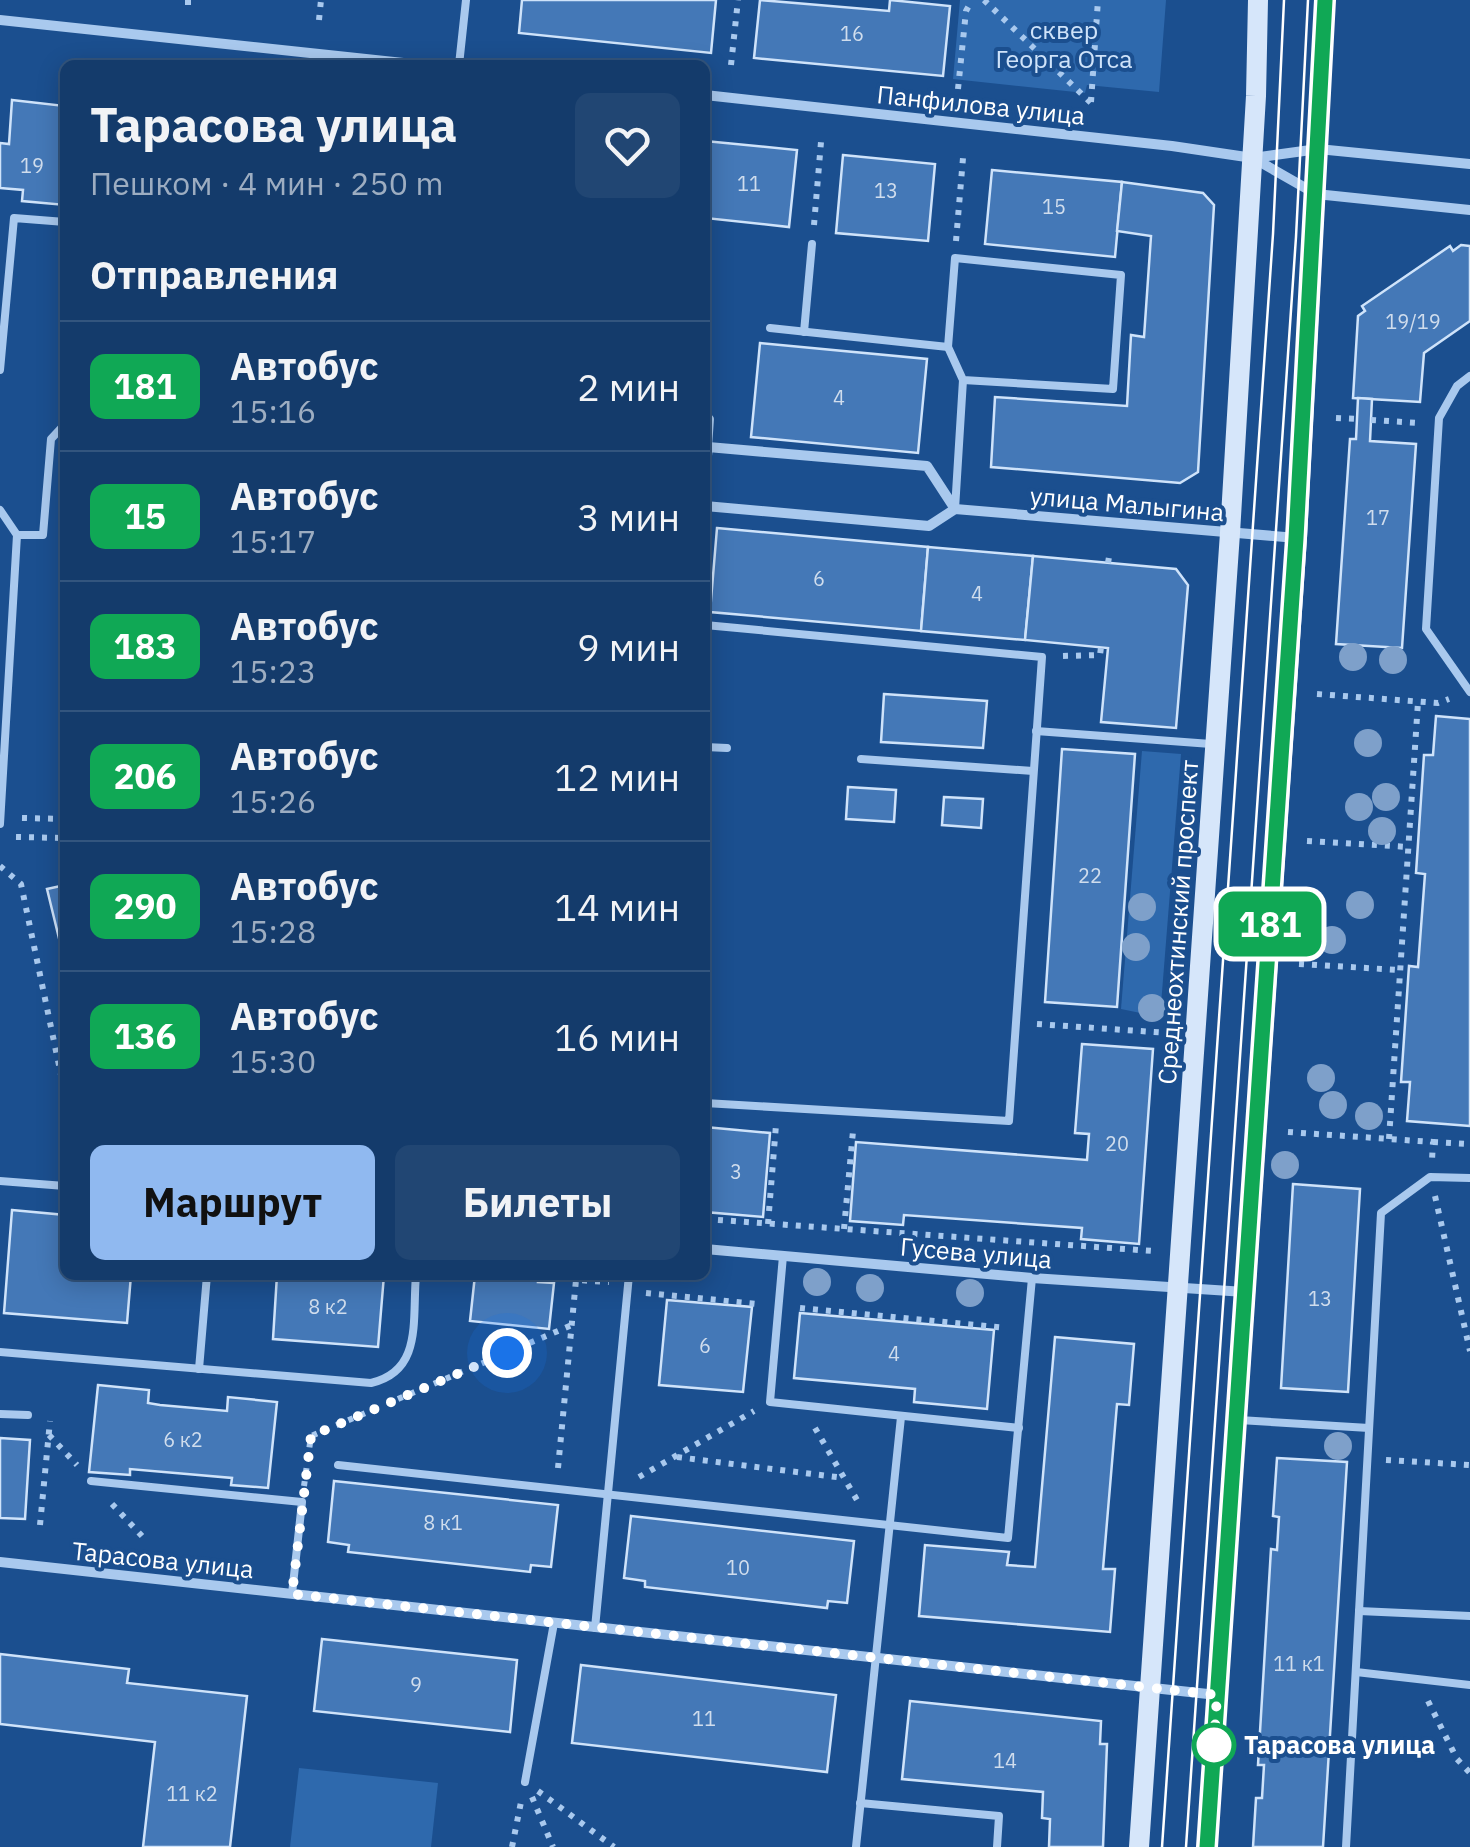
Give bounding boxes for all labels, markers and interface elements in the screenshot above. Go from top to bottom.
park label: сквер Георга Отса [995,13,1133,75]
house number: 16 [840,20,864,47]
street label: Панфилова улица [875,77,1087,132]
text: Тарасова улица [90,93,457,155]
button: heart [575,93,680,198]
house number: 19 [20,152,44,179]
text: Пешком · 4 мин · 250 m [90,162,443,204]
house number: 11 [737,170,761,197]
house number: 13 [874,177,898,204]
house number: 15 [1042,193,1066,220]
text: Отправления [90,250,338,299]
house number: 19/19 [1385,308,1441,335]
text: Автобус [230,341,379,390]
text: 2 мин [577,362,680,411]
text: 181 [113,363,177,409]
house number: 4 [833,384,845,411]
text: 15:16 [230,390,316,432]
text: Автобус [230,471,379,520]
street label: улица Малыгина [1029,479,1226,528]
text: 3 мин [577,492,680,541]
text: 15 [124,493,166,539]
house number: 17 [1366,504,1390,531]
text: 15:17 [230,520,316,562]
house number: 6 [813,565,825,592]
house number: 4 [971,580,983,607]
text: Автобус [230,601,379,650]
text: 9 мин [577,622,680,671]
text: 183 [113,623,177,669]
text: 15:23 [230,650,316,692]
text: Автобус [230,731,379,780]
text: 12 мин [554,752,680,801]
text: 206 [113,753,177,799]
street label: Среднеохтинский проспект [1150,758,1205,1085]
text: 15:26 [230,780,316,822]
text: Автобус [230,861,379,910]
house number: 22 [1078,862,1102,889]
text: 14 мин [554,882,680,931]
text: 290 [113,883,177,929]
line badge: 181 [1212,892,1328,956]
text: 181 [1238,901,1302,947]
text: 15:28 [230,910,316,952]
text: Автобус [230,991,379,1040]
text: 16 мин [554,1012,680,1061]
text: 136 [113,1013,177,1059]
text: 15:30 [230,1040,316,1082]
house number: 20 [1105,1130,1129,1157]
button: Маршрут [90,1145,375,1260]
button: Билеты [395,1145,680,1260]
house number: 3 [730,1158,742,1185]
street label: Гусева улица [899,1229,1053,1276]
house number: 13 [1308,1285,1332,1312]
house number: 8 к2 [308,1293,348,1320]
your location [482,1328,532,1378]
house number: 6 [699,1332,711,1359]
house number: 4 [888,1340,900,1367]
house number: 6 к2 [163,1426,203,1453]
house number: 8 к1 [423,1509,463,1536]
street label: Тарасова улица [71,1534,256,1585]
house number: 10 [726,1554,750,1581]
house number: 11 к1 [1273,1650,1325,1677]
house number: 9 [410,1671,422,1698]
house number: 11 [692,1705,716,1732]
marker: Тарасова улица [1193,1724,1235,1766]
place label: Тарасова улица [1244,1728,1435,1761]
house number: 14 [993,1747,1017,1774]
house number: 11 к2 [166,1780,218,1807]

